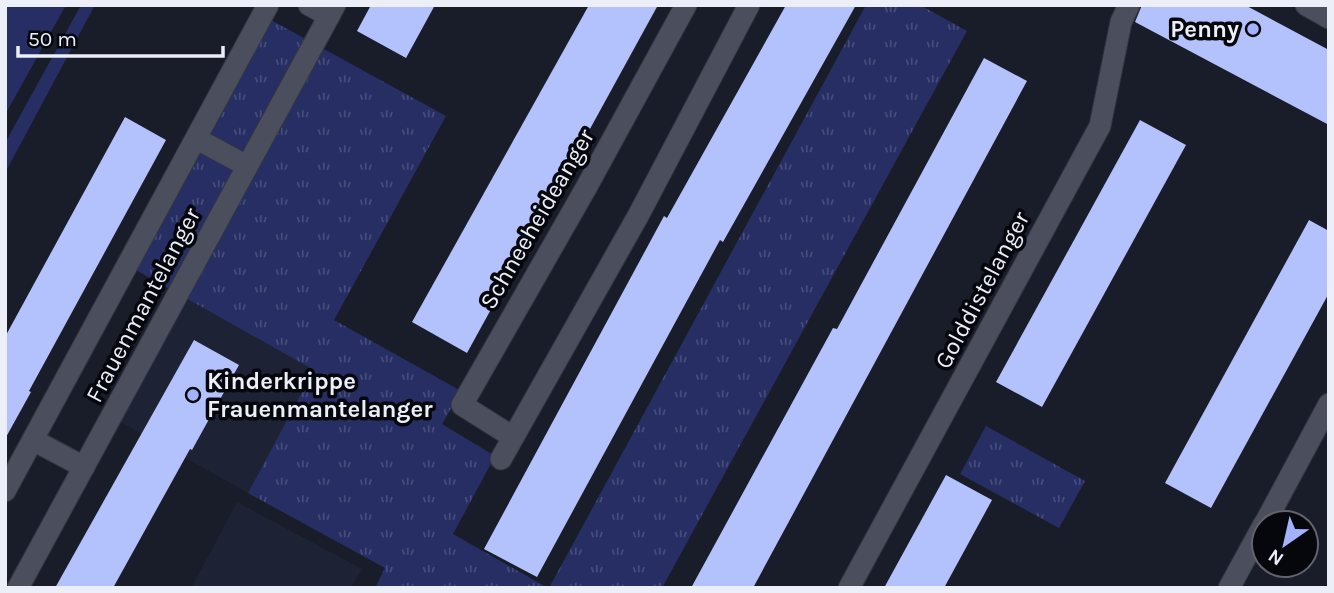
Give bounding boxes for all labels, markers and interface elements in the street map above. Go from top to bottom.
scale bar [18,14,222,58]
place label: Penny [1170,15,1239,43]
marker: Penny [1245,21,1261,37]
text: 50 m [28,27,77,51]
street label: Schneeheideanger [474,124,600,314]
street label: Frauenmantelanger [80,203,206,407]
street label: Golddistelanger [929,206,1035,373]
place label: Kinderkrippe Frauenmantelanger [207,367,433,423]
marker: Kinderkrippe Frauenmantelanger [185,387,201,403]
north arrow [1250,509,1320,579]
text: N [1264,544,1288,570]

